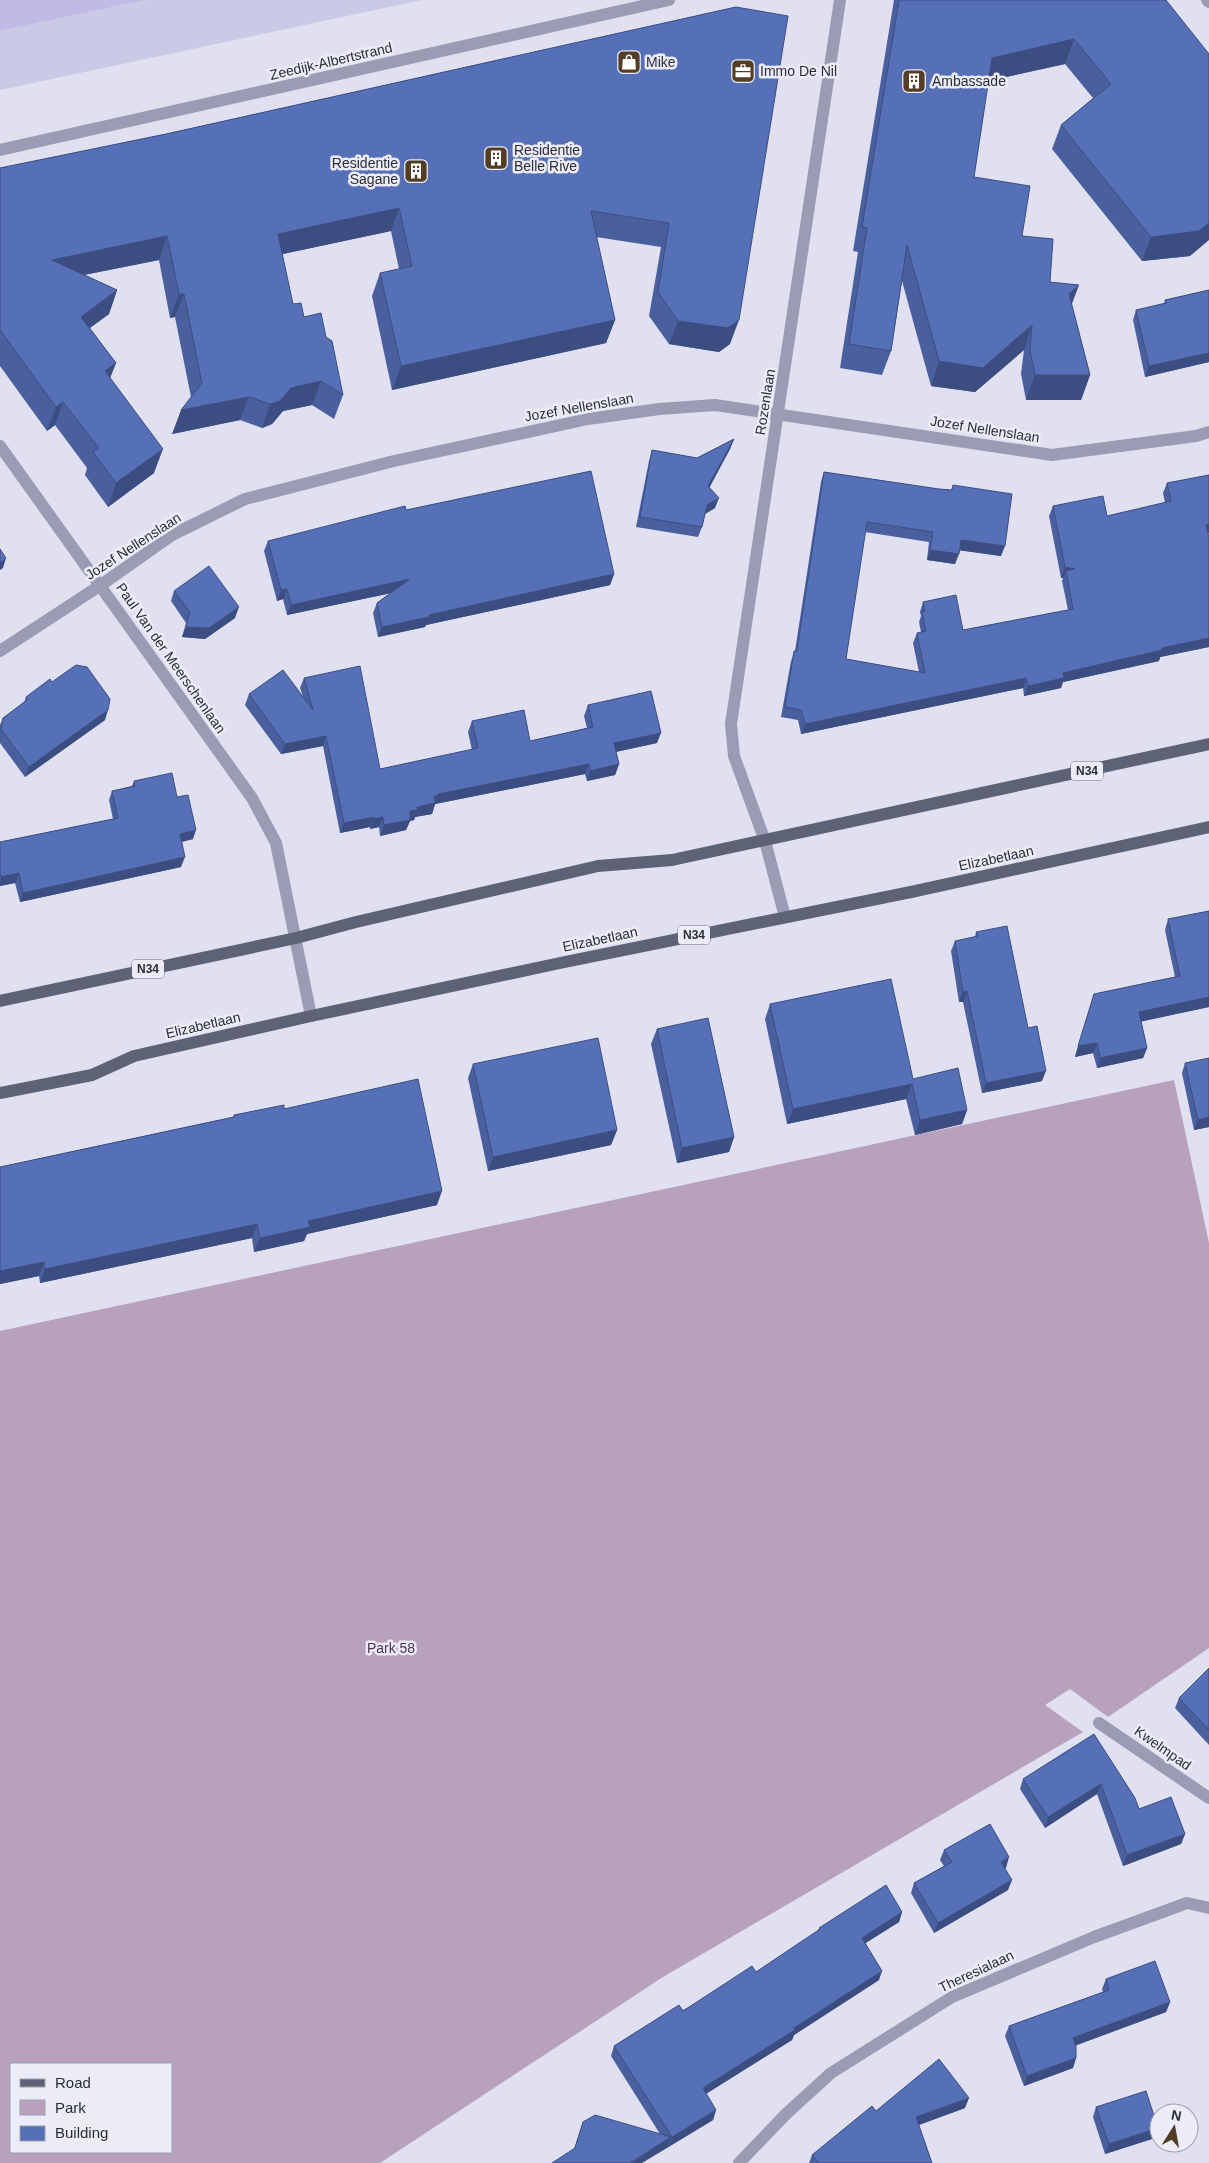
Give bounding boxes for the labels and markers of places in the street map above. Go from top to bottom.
shop icon: Mike [616,49,642,75]
place label: Mike [646,54,676,70]
office icon: Immo De Nil [730,58,756,84]
place label: Immo De Nil [760,63,837,79]
building icon: Ambassade [901,68,927,94]
place label: Ambassade [932,73,1006,89]
place label: Residentie Belle Rive [514,142,580,174]
building icon: Residentie Belle Rive [483,145,509,171]
place label: Residentie Sagane [332,155,398,187]
building icon: Residentie Sagane [403,158,429,184]

